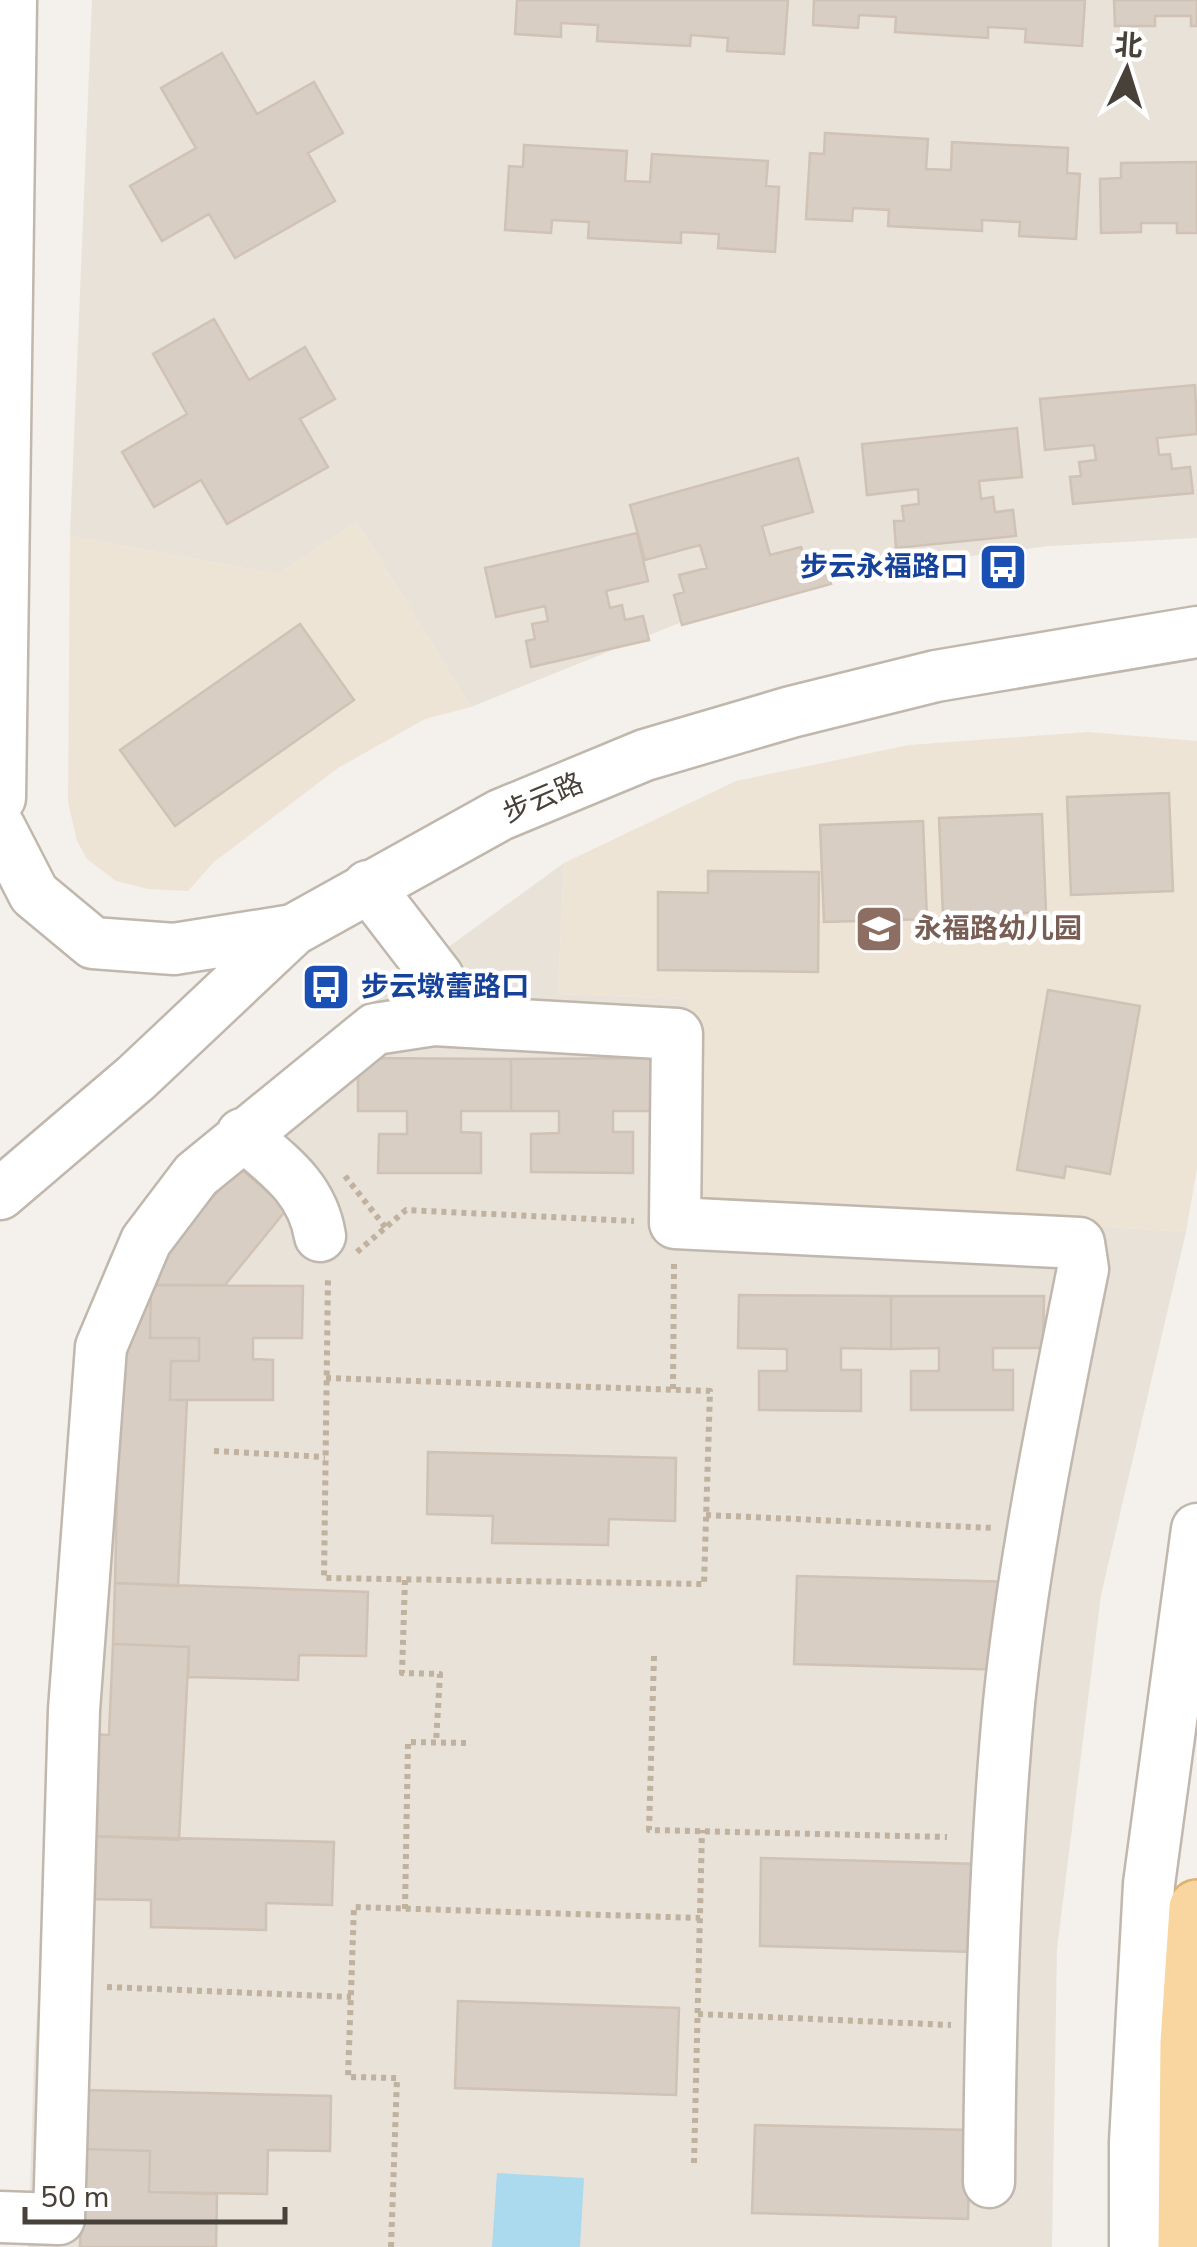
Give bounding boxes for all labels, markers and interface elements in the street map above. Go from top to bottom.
north arrow [1077,20,1177,120]
text: 北 [1113,26,1144,66]
bus stop icon: 步云永福路口 [977,541,1029,593]
place label: 步云永福路口 [800,548,968,586]
street label: 步云路 [497,764,589,832]
school or university icon: 永福路幼儿园 [853,903,905,955]
place label: 永福路幼儿园 [914,910,1082,948]
bus stop icon: 步云墩蕾路口 [300,961,352,1013]
place label: 步云墩蕾路口 [361,968,529,1006]
scale bar [25,2162,285,2224]
text: 50 m [40,2177,109,2218]

